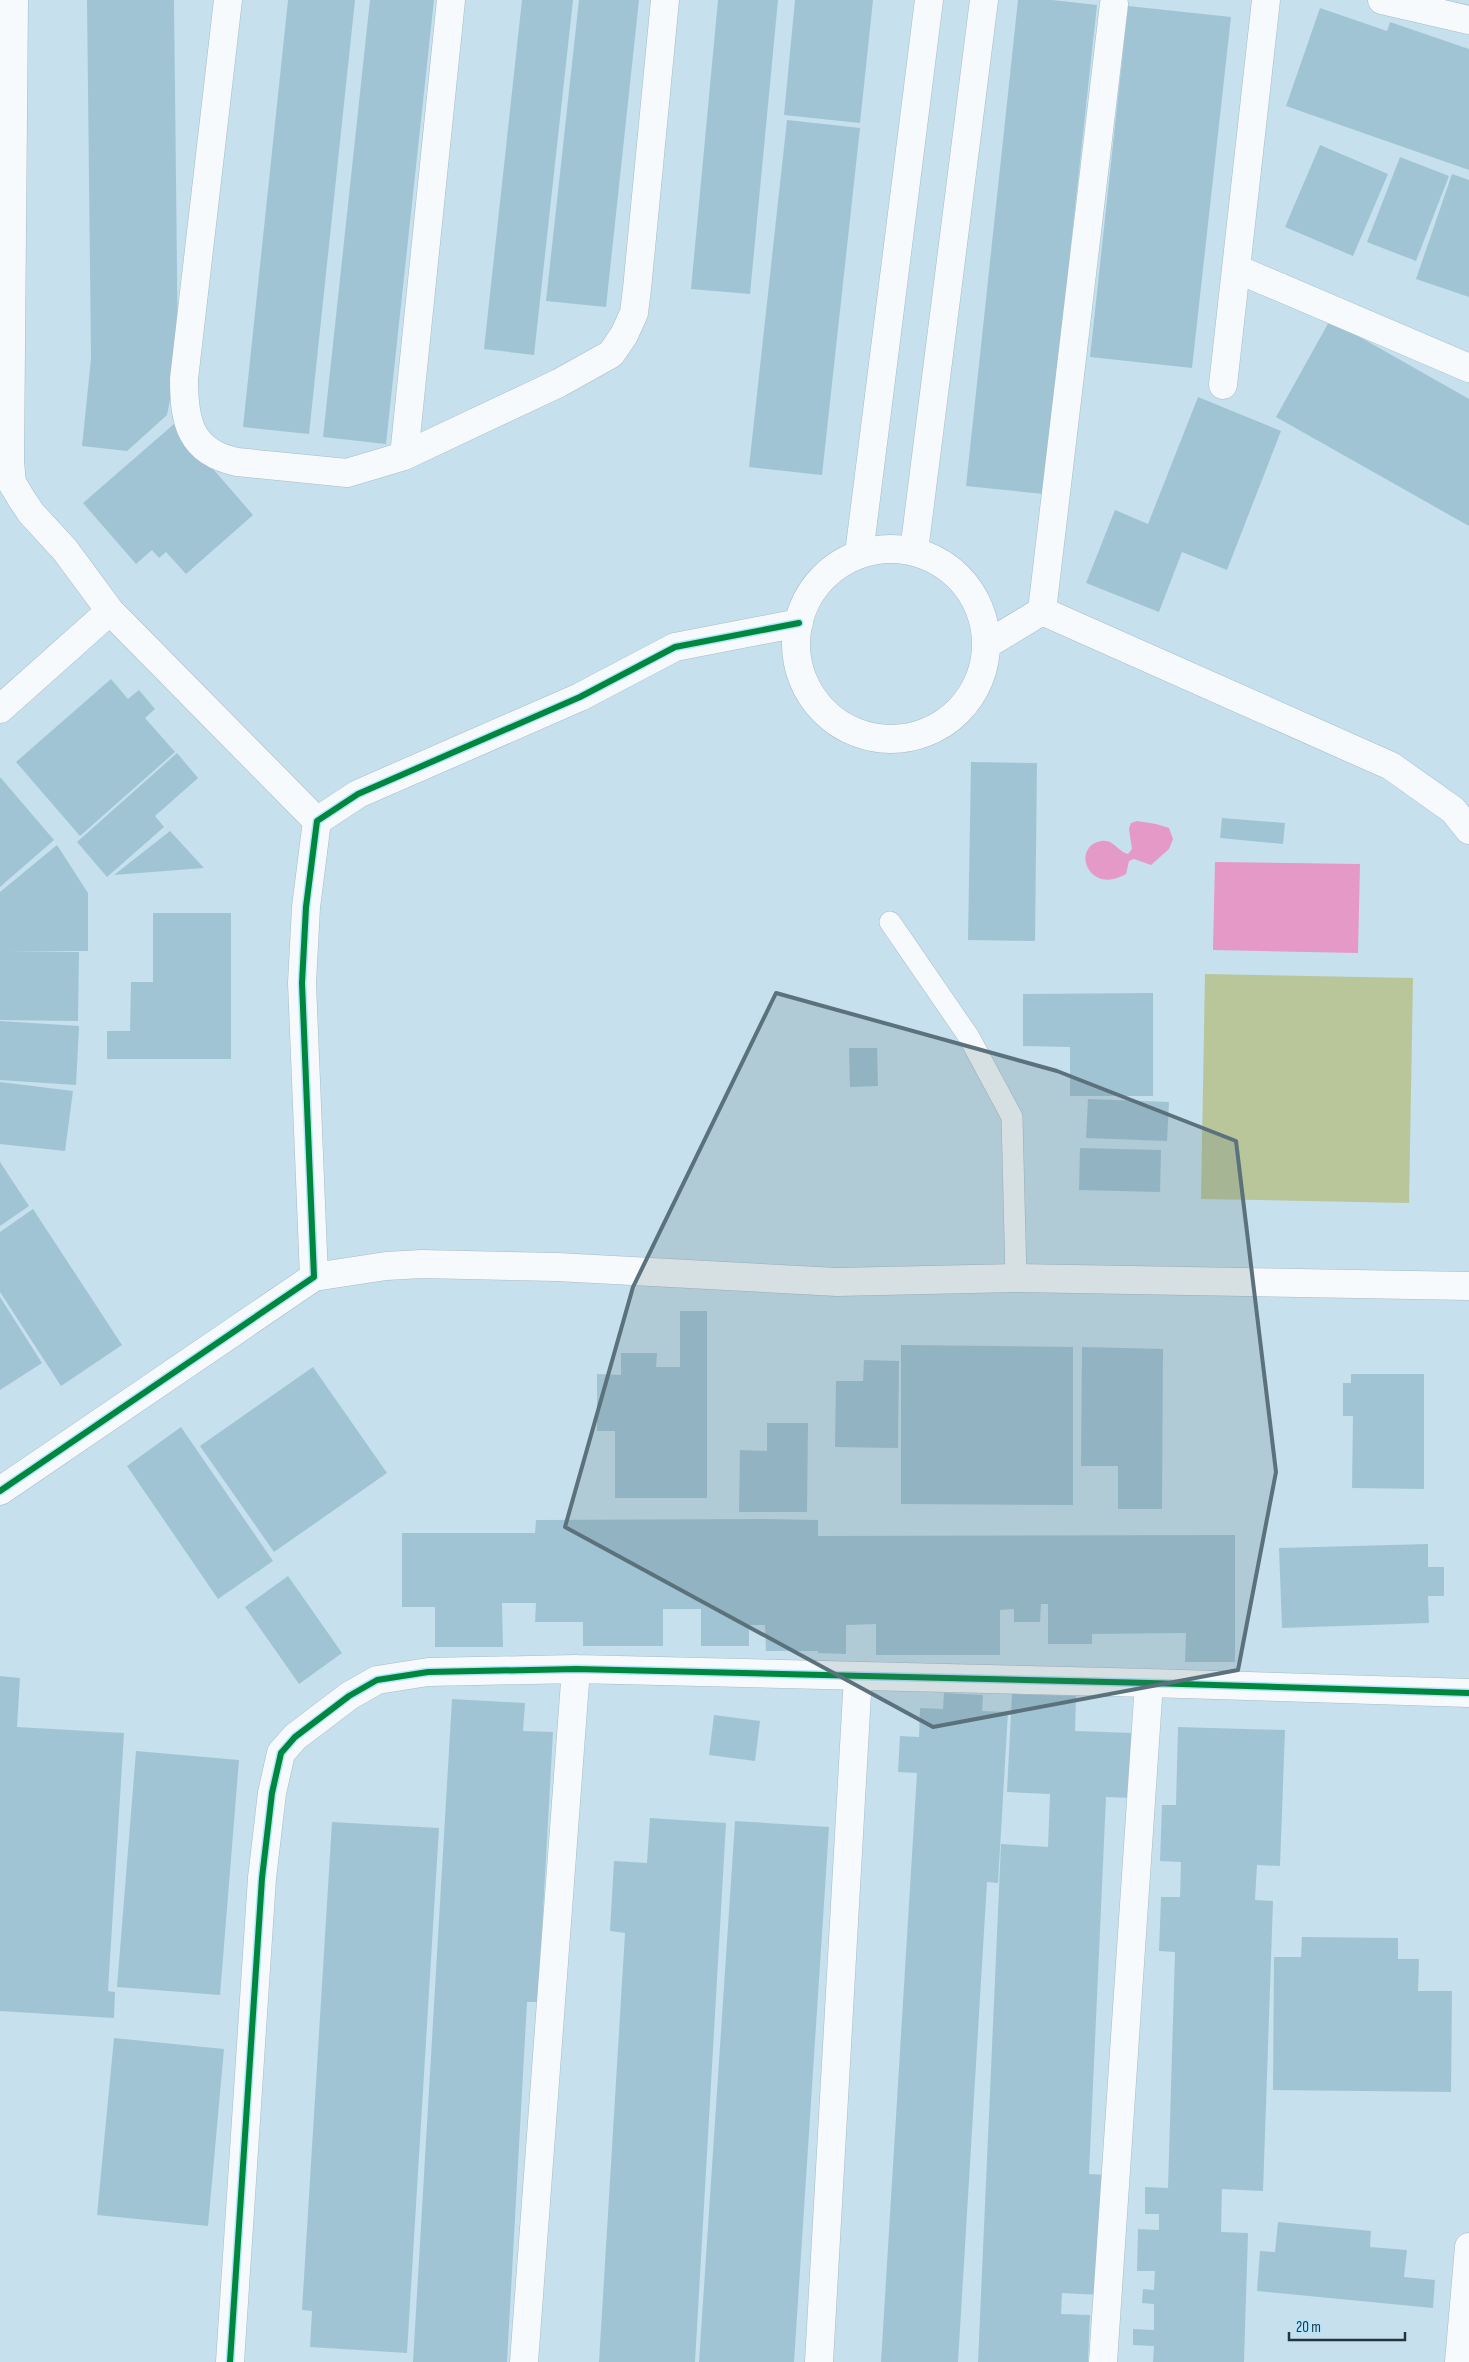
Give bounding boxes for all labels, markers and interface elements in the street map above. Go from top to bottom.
scale bar [1289,2310,1405,2342]
text: 20 m [1296,2318,1321,2337]

